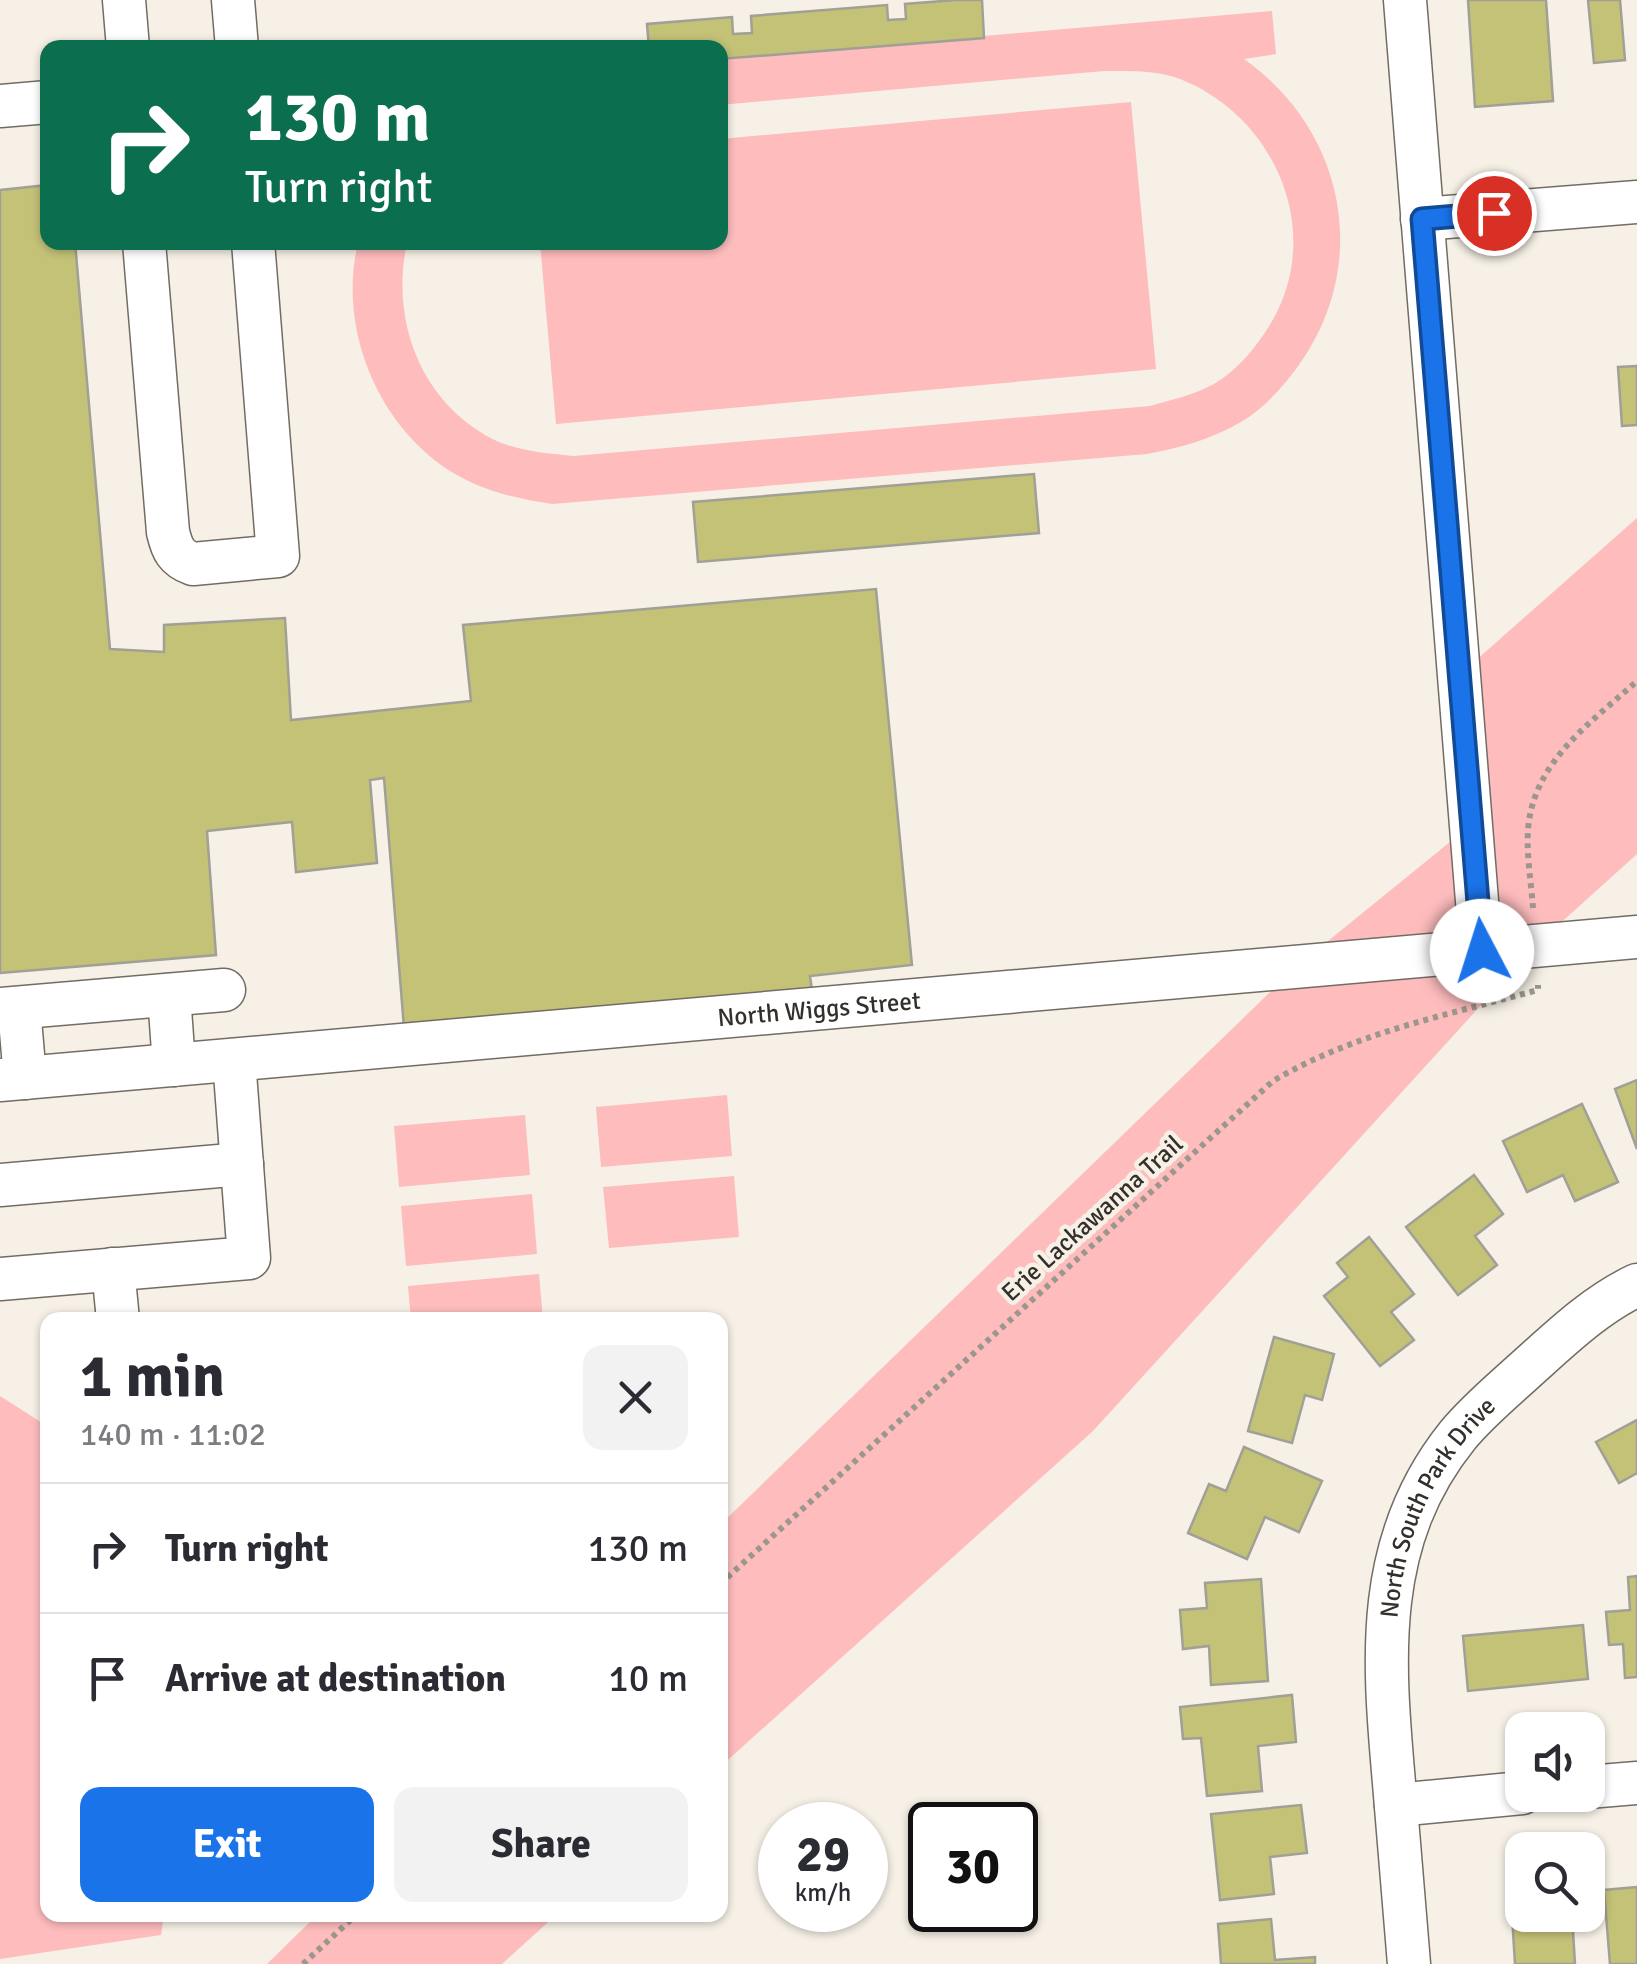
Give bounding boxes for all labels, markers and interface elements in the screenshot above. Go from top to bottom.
text: 130 m [245,74,430,160]
icon: right [80,80,210,210]
text: Turn right [245,160,433,215]
pin [1452,171,1537,256]
icon: arrive [1467,186,1522,241]
position arrow [1430,899,1534,1003]
street label: North Wiggs Street [716,984,922,1033]
street label: Erie Lackawanna Trail [995,1128,1189,1308]
text: 1 min [80,1340,225,1414]
button: close [583,1345,688,1450]
street label: North South Park Drive [1373,1390,1501,1619]
text: 140 m · 11:02 [80,1415,266,1454]
icon: right [80,1521,135,1576]
text: Turn right [165,1525,329,1572]
text: 130 m [588,1525,688,1572]
icon: arrive [80,1651,135,1706]
text: Arrive at destination [165,1655,506,1702]
text: 10 m [608,1655,688,1702]
map controls [1505,1712,1605,1932]
button: sound [1505,1712,1605,1812]
button: Exit [80,1787,374,1902]
button: Share [394,1787,688,1902]
speed limit sign: 30 [908,1802,1038,1932]
text: 29 [796,1824,850,1886]
button: search [1505,1832,1605,1932]
text: km/h [795,1877,851,1908]

